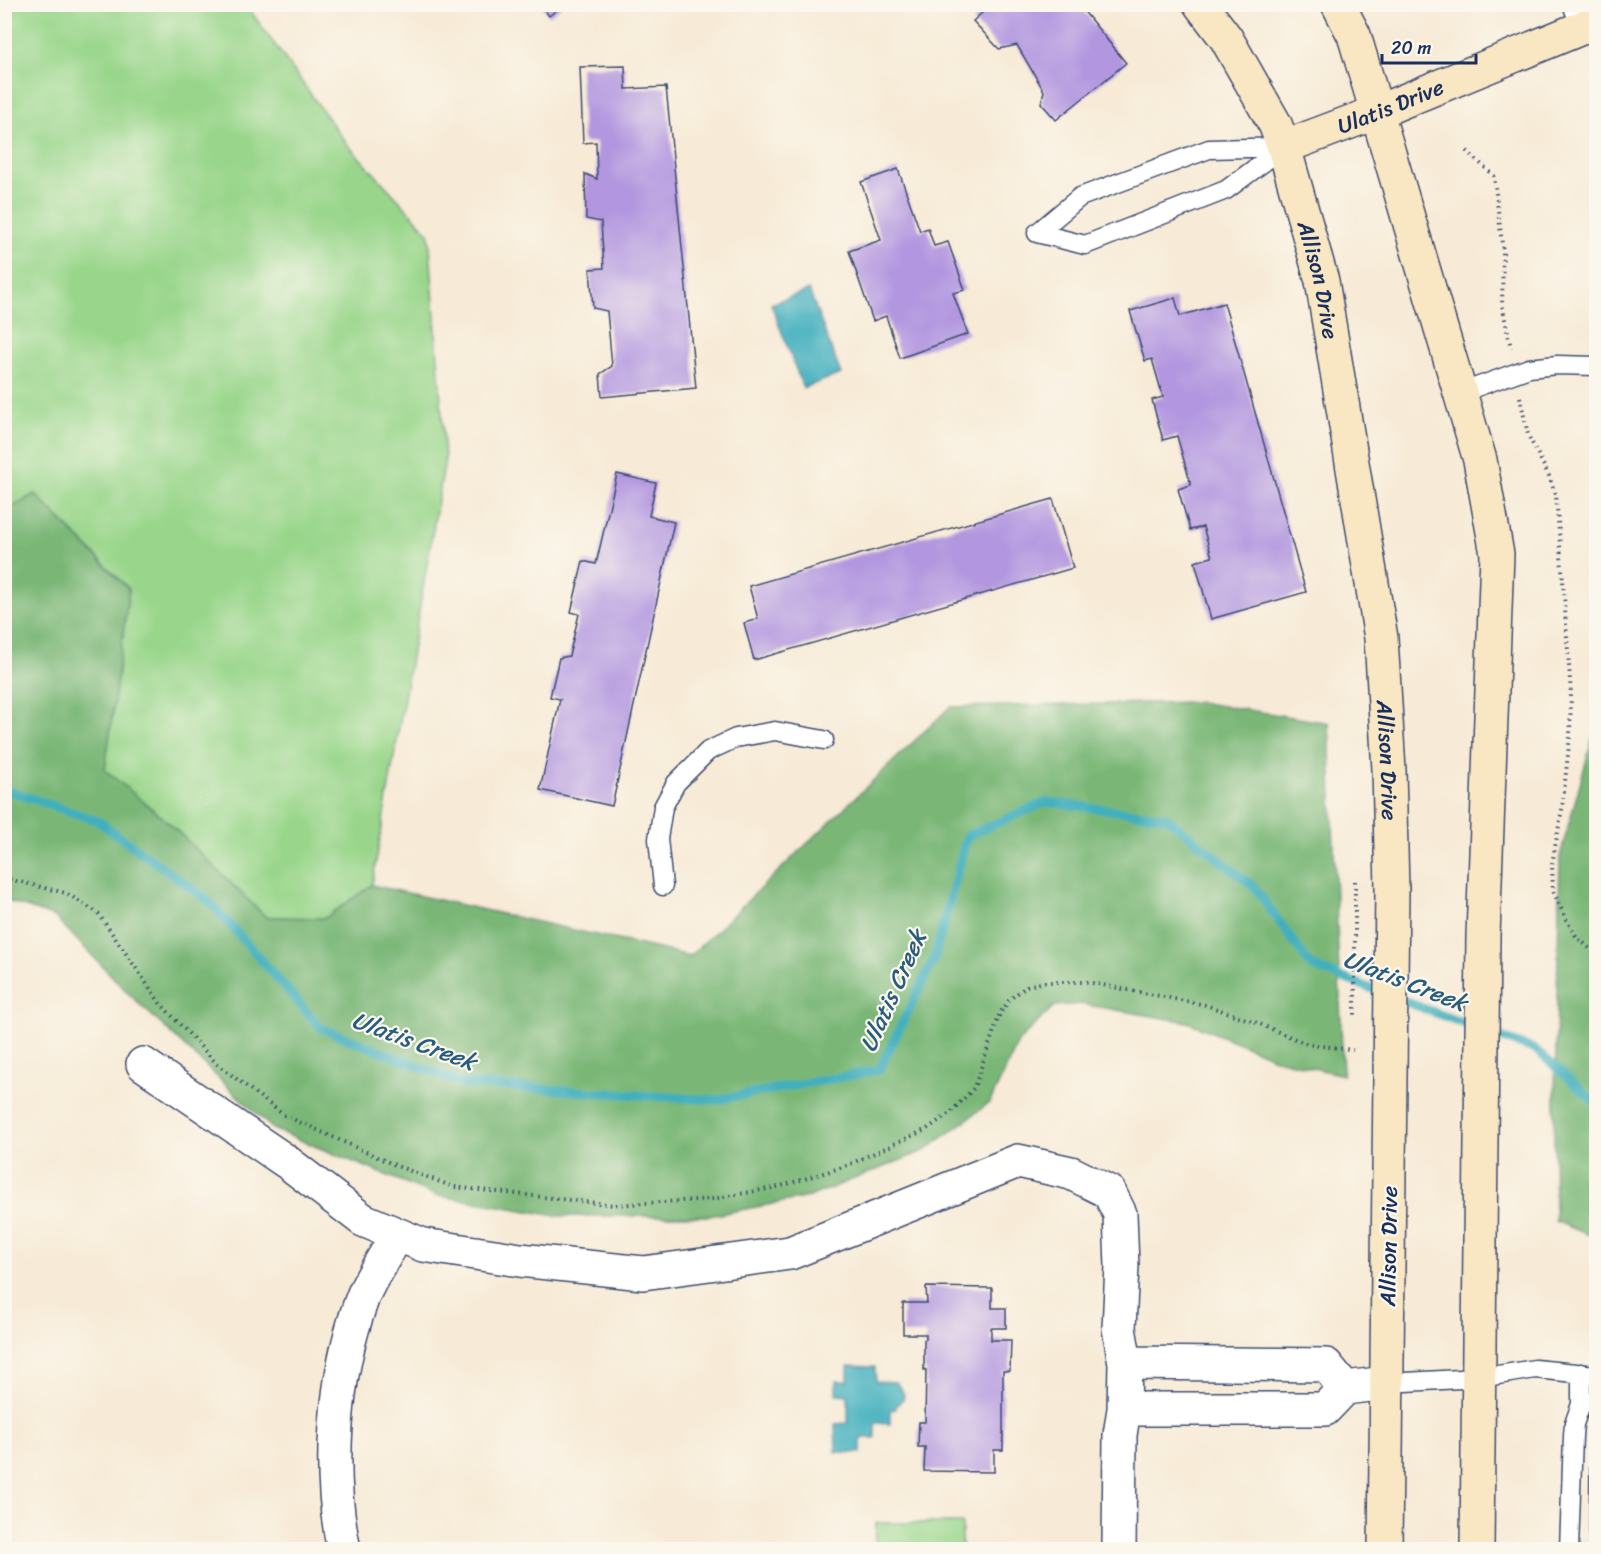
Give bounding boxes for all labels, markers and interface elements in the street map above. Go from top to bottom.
scale bar [1382,27,1476,65]
text: 20 m [1391,32,1431,64]
street label: Ulatis Drive [1332,68,1450,145]
street label: Allison Drive [1286,215,1350,342]
street label: Allison Drive [1365,698,1409,821]
water label: Ulatis Creek [847,920,940,1059]
water label: Ulatis Creek [1337,938,1476,1025]
water label: Ulatis Creek [346,999,485,1084]
street label: Allison Drive [1368,1185,1409,1308]

